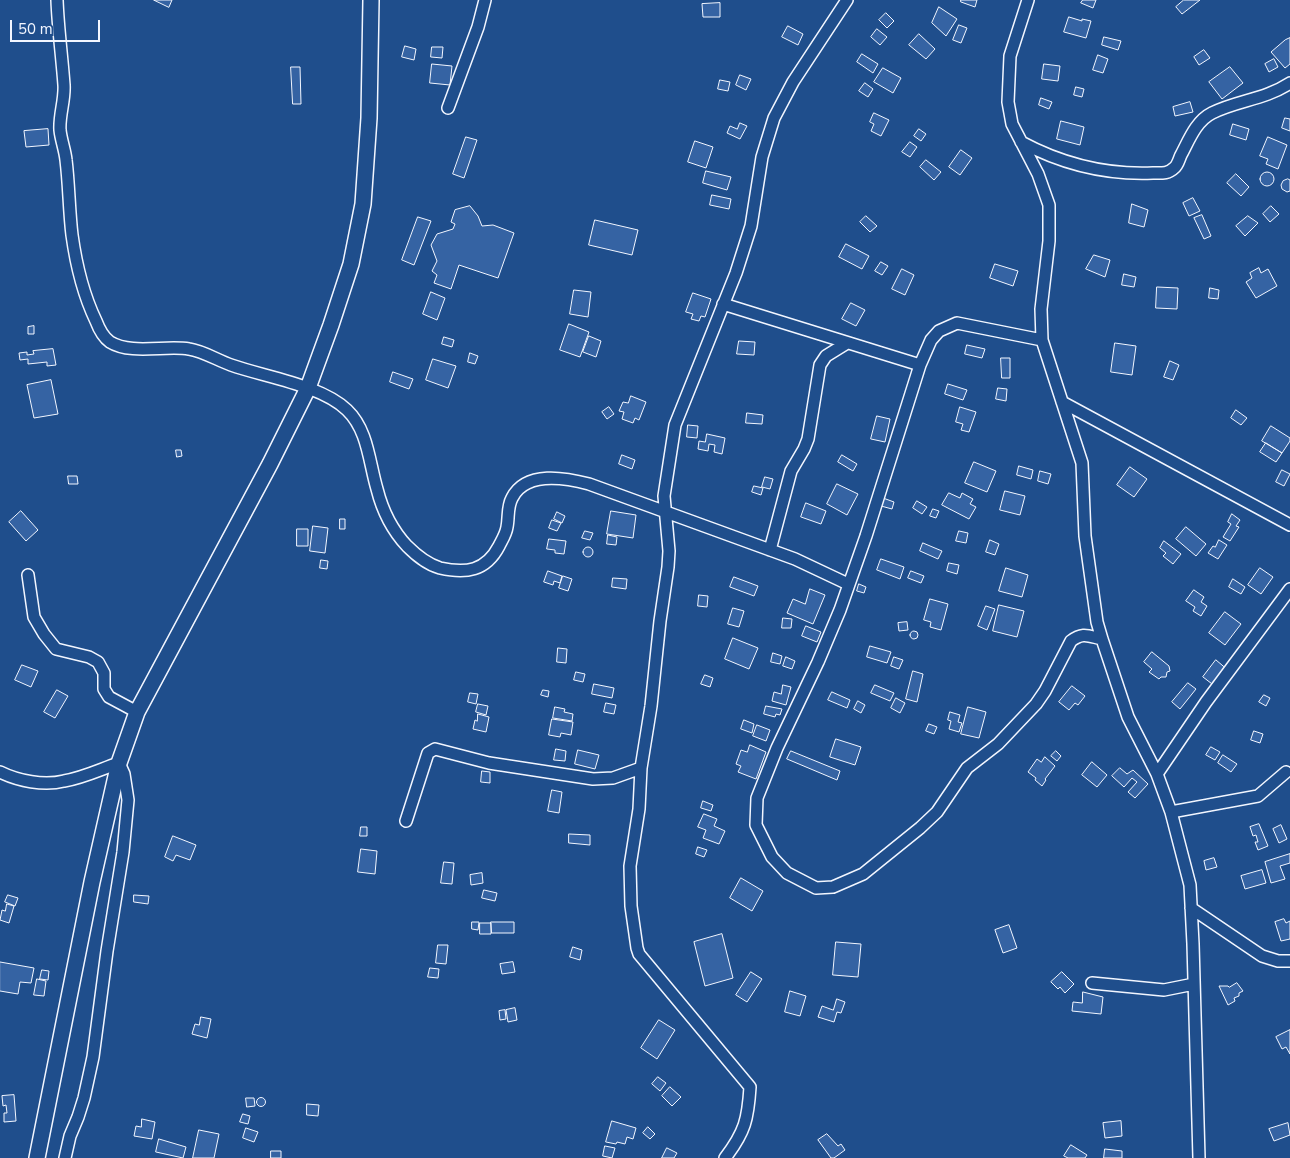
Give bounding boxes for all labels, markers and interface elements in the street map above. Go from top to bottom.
scale bar [12,10,102,42]
text: 50 m [18,19,53,39]

